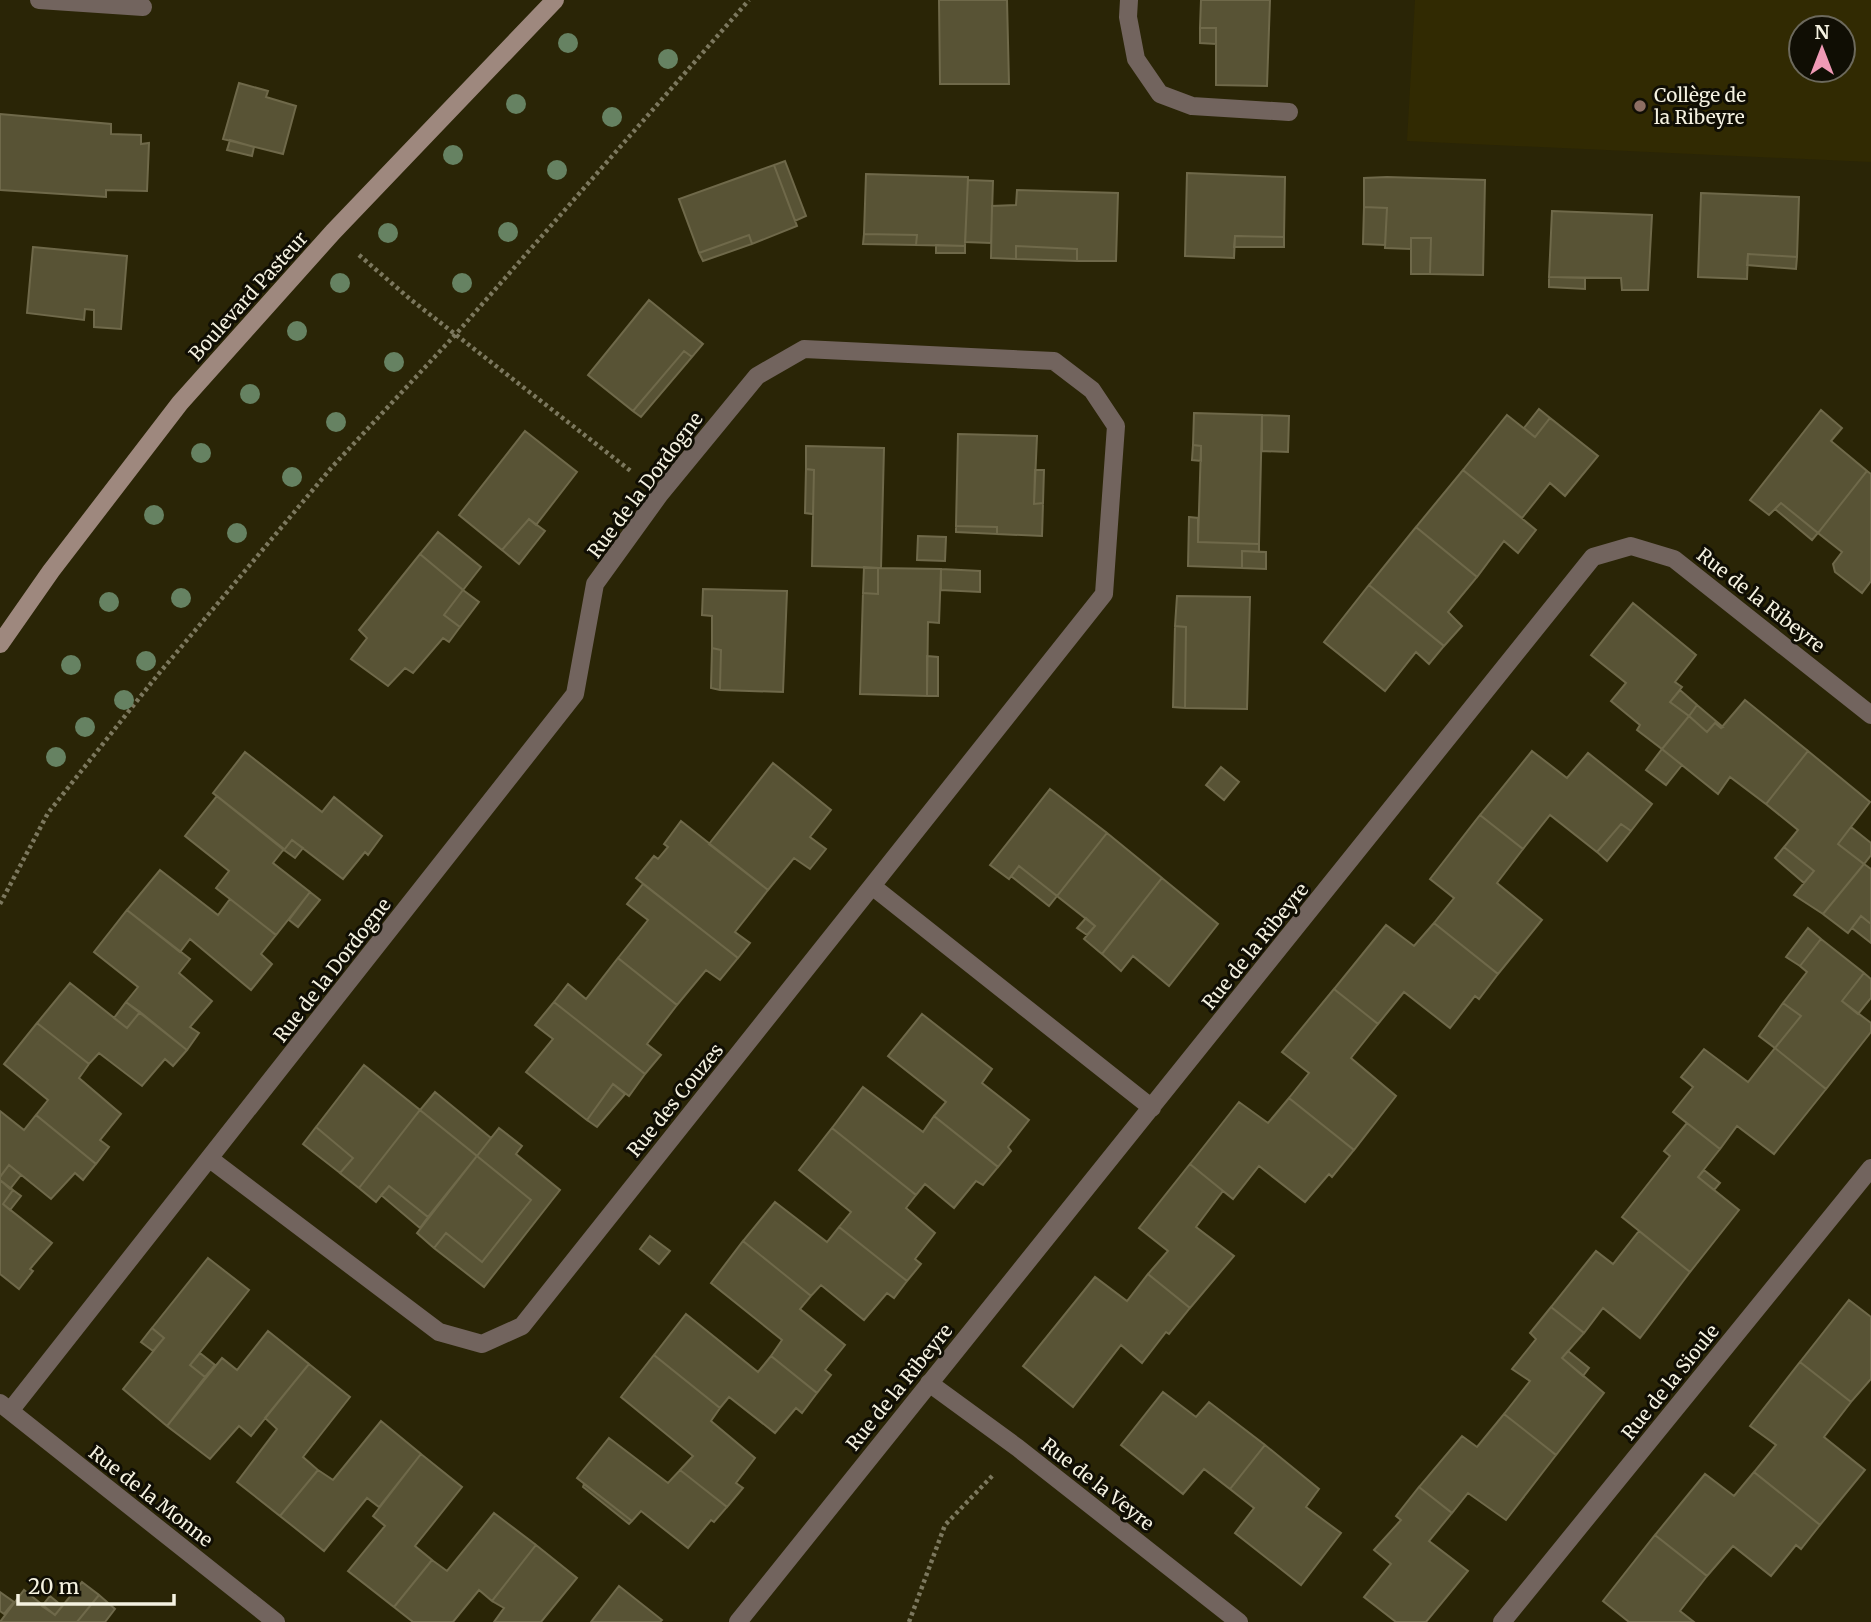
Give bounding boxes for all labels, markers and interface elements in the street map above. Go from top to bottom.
north arrow [1787,14,1857,84]
text: N [1814,20,1830,44]
place label: Collège de la Ribeyre [1654,83,1746,129]
marker: Collège de la Ribeyre [1632,98,1648,114]
street label: Boulevard Pasteur [184,226,313,366]
street label: Rue de la Dordogne [582,407,708,563]
street label: Rue de la Ribeyre [1692,543,1830,657]
street label: Rue de la Ribeyre [1197,878,1313,1014]
street label: Rue de la Dordogne [268,893,396,1047]
street label: Rue des Couzes [622,1038,728,1162]
street label: Rue de la Ribeyre [841,1319,957,1455]
street label: Rue de la Sioule [1616,1319,1724,1445]
street label: Rue de la Veyre [1037,1433,1159,1535]
street label: Rue de la Monne [84,1440,218,1552]
scale bar [18,1562,173,1606]
text: 20 m [28,1573,80,1600]

